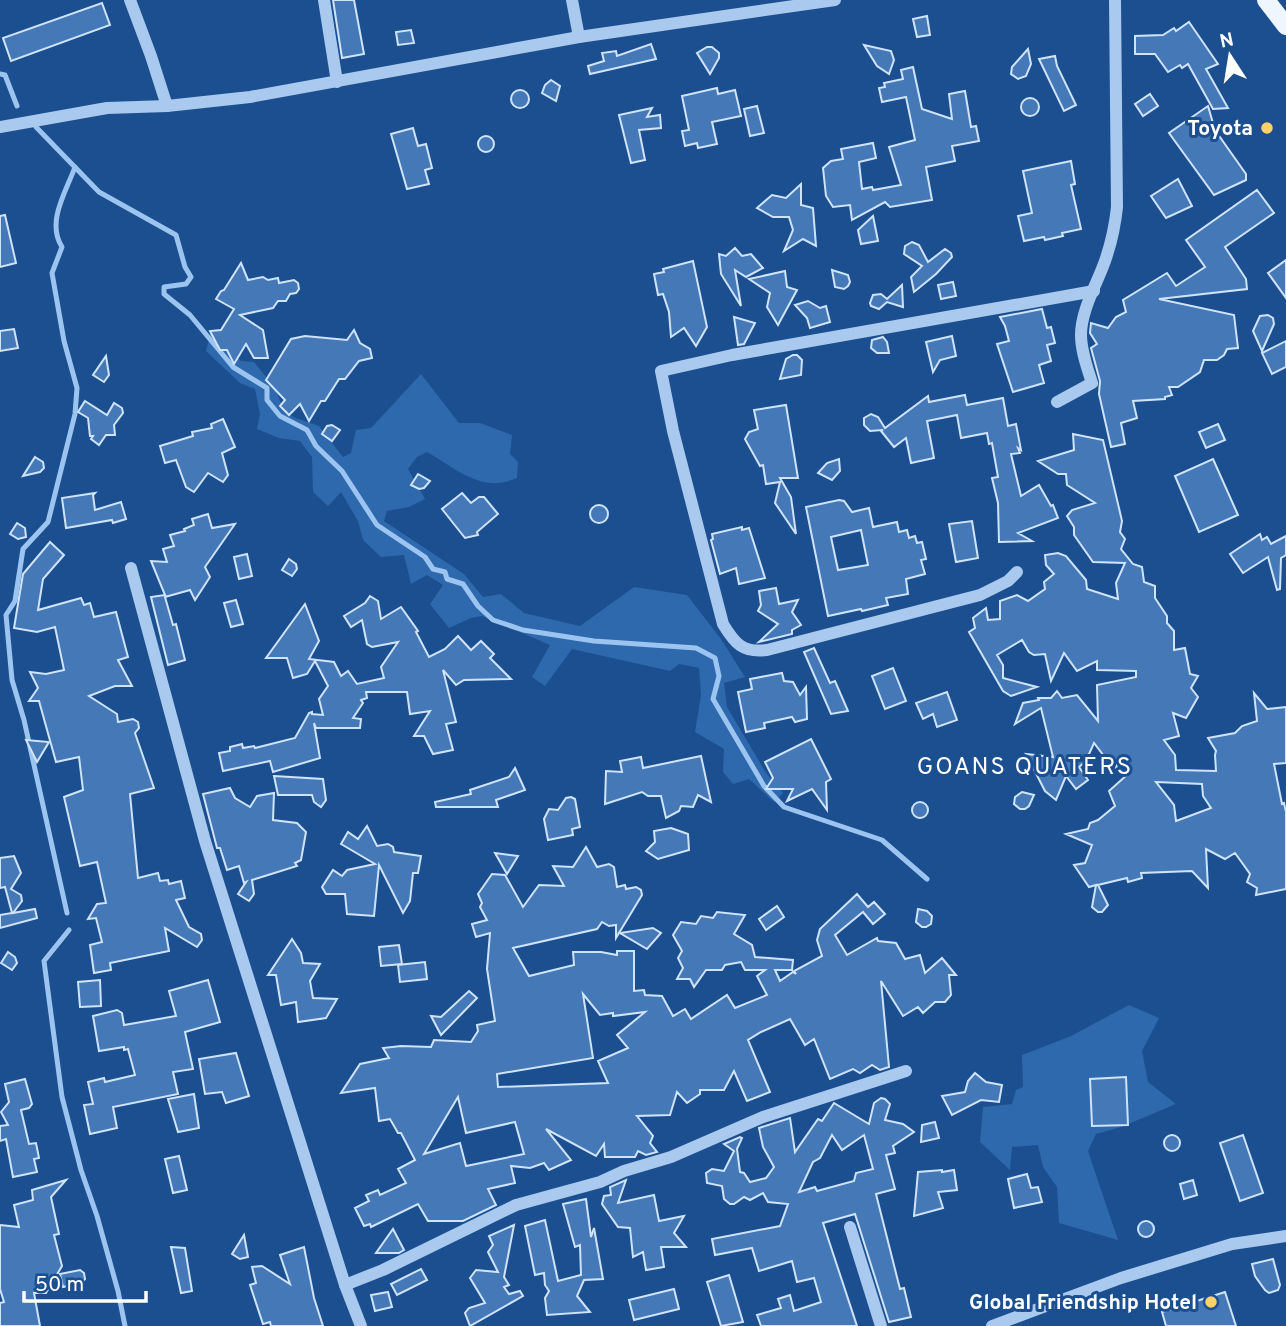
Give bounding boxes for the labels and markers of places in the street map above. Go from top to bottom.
place label: Toyota [1187,116,1253,143]
marker: Toyota [1259,120,1275,136]
place label: Global Friendship Hotel [969,1290,1197,1317]
marker: Global Friendship Hotel [1203,1294,1219,1310]

